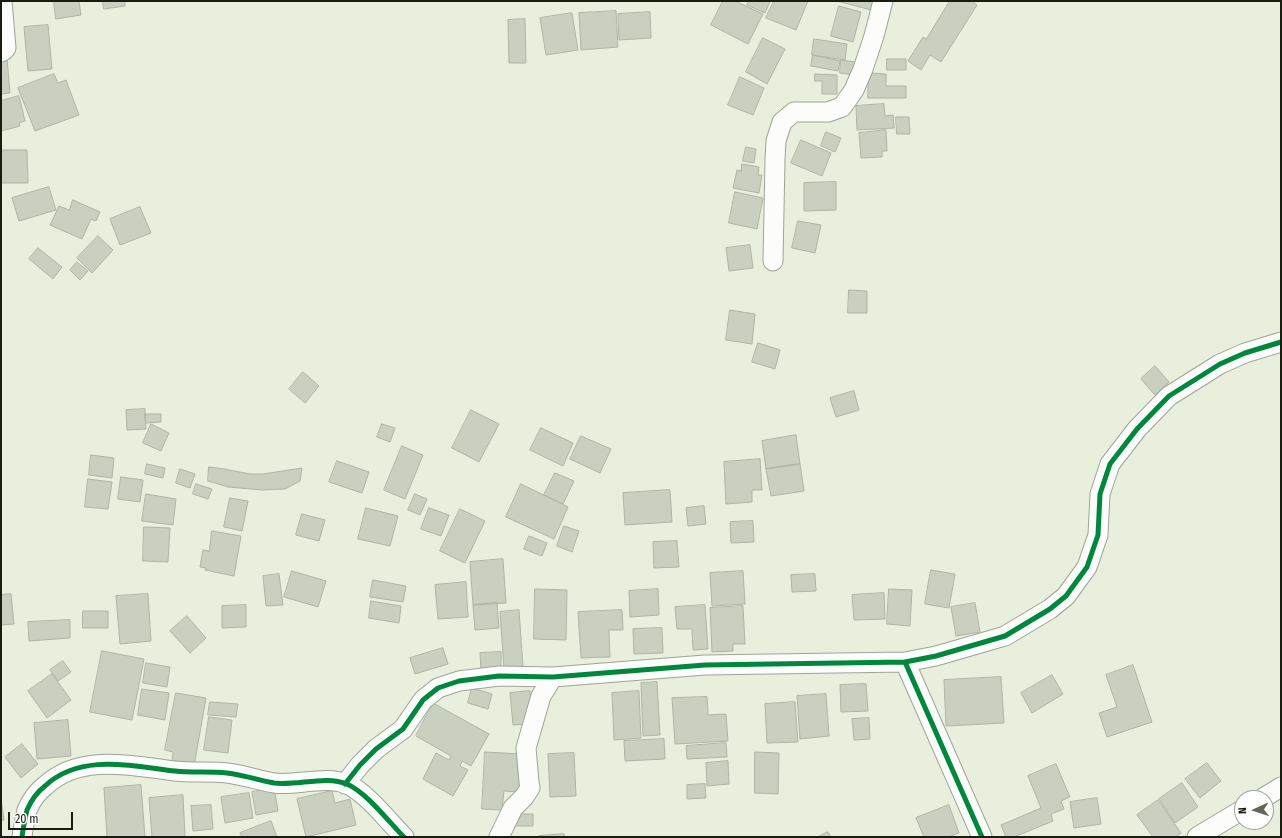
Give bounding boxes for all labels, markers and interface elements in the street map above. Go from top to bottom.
north arrow [1234,790,1274,830]
scale bar [10,804,75,830]
text: N [1236,807,1249,814]
text: 20 m [15,812,39,826]

